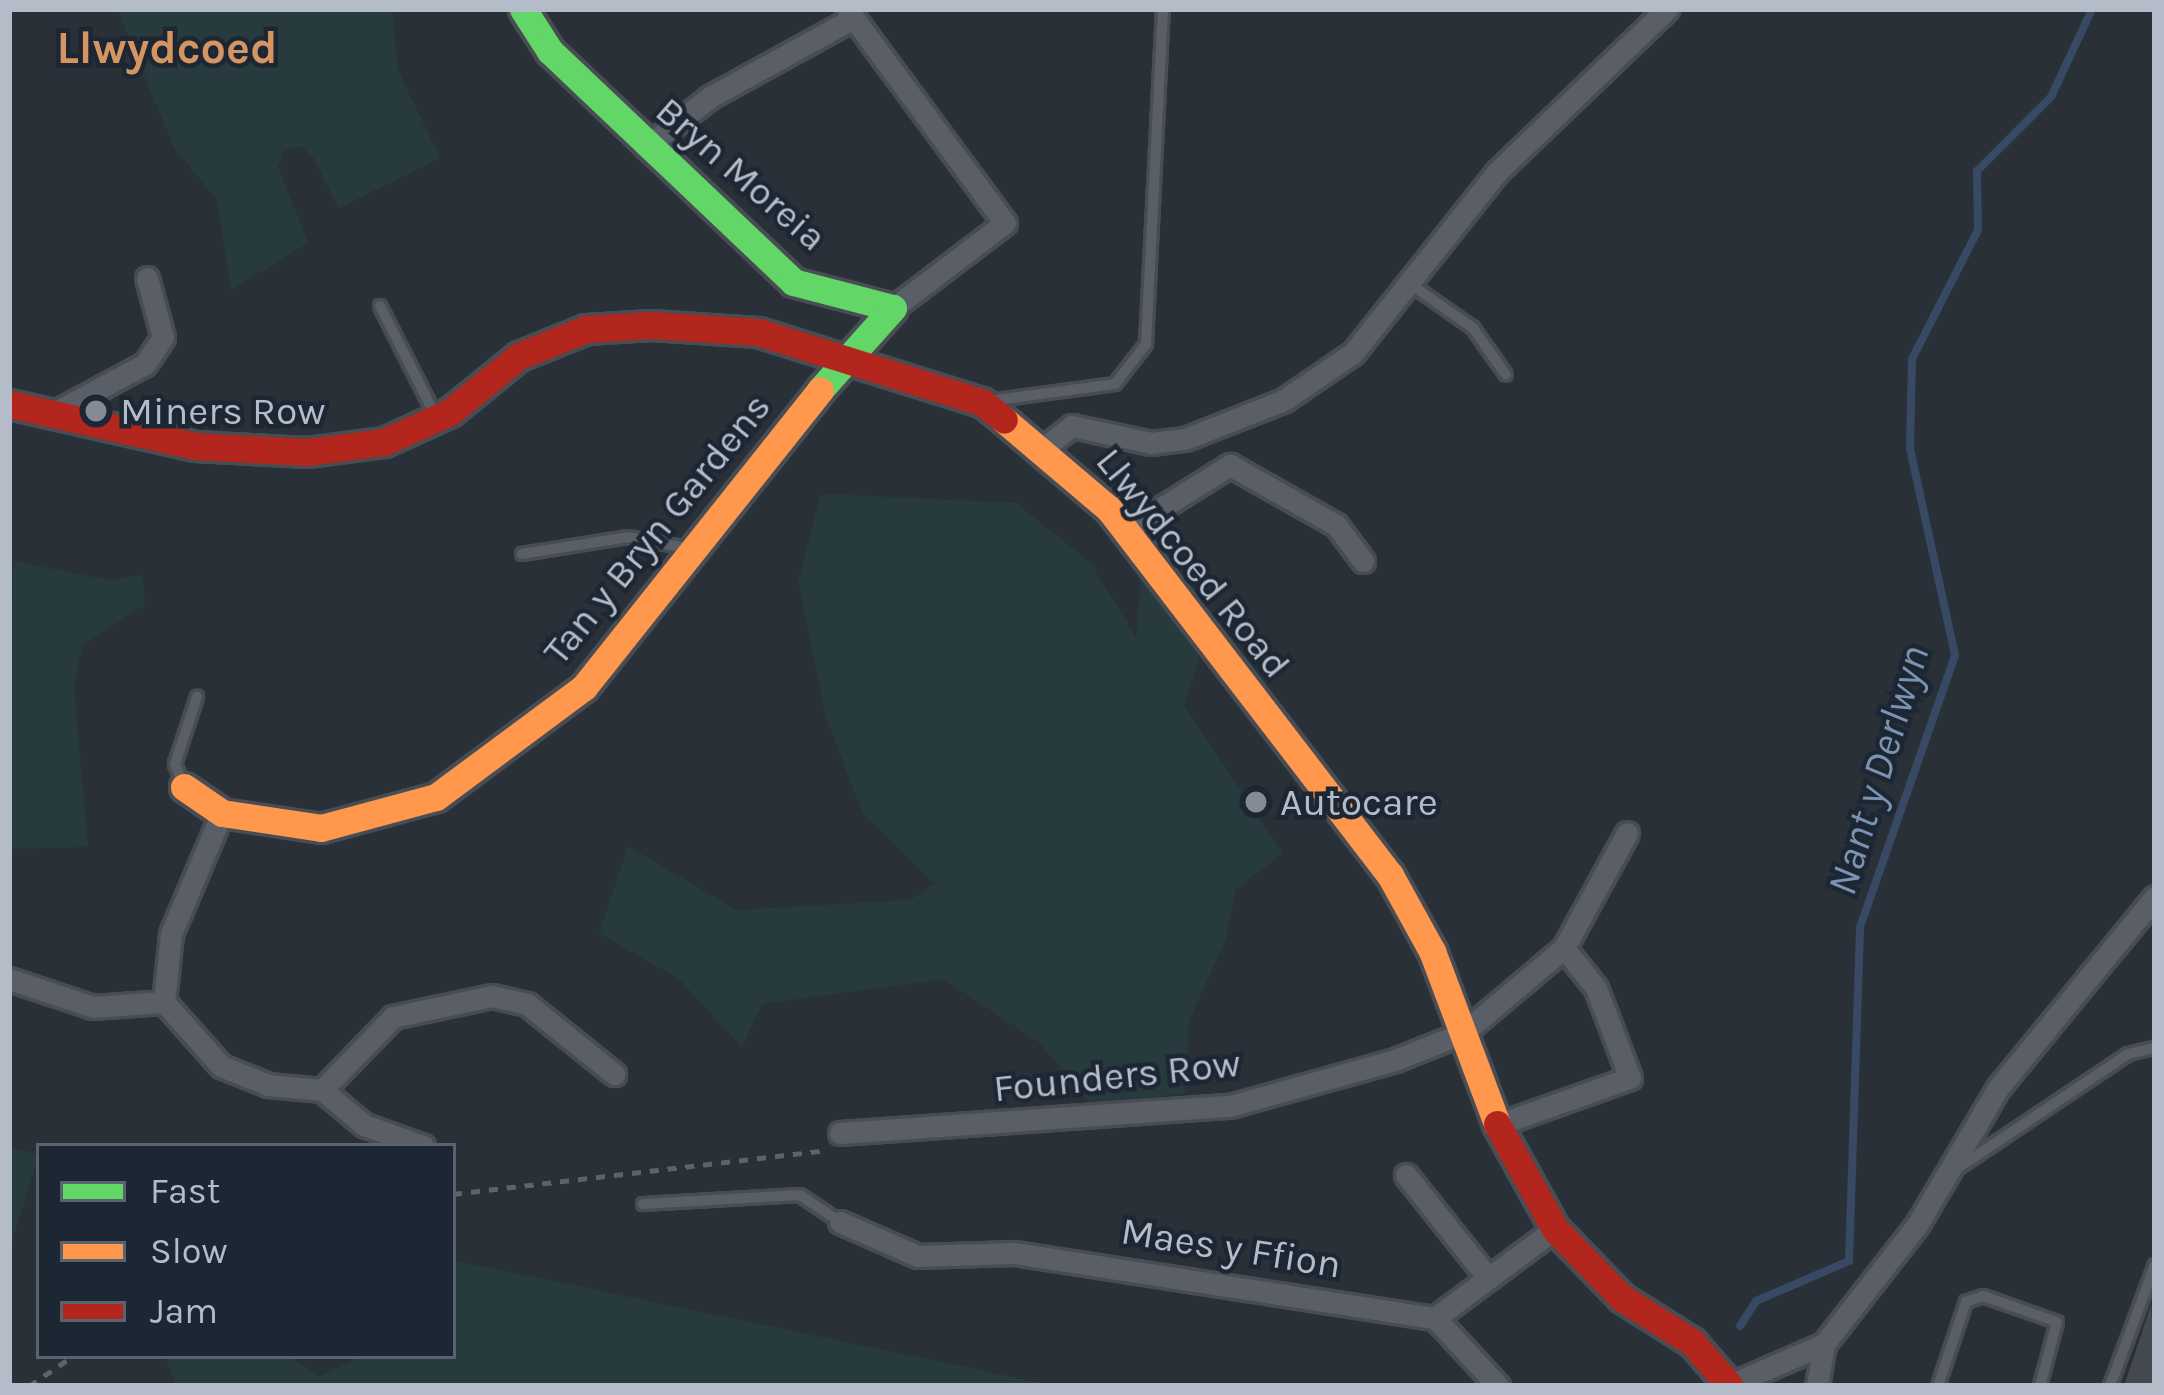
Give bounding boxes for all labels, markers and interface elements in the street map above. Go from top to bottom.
district label: Llwydcoed [56,22,278,76]
street label: Bryn Moreia [646,87,836,261]
street label: Tan y Bryn Gardens [533,384,781,674]
place label: Miners Row [120,388,326,434]
marker: Miners Row [83,398,109,424]
street label: Llwydcoed Road [1086,439,1300,687]
water label: Nant y Derlwyn [1816,639,1940,901]
place label: Autocare [1280,779,1438,825]
marker: Autocare [1243,789,1269,815]
street label: Founders Row [991,1040,1243,1112]
legend [36,1143,456,1359]
text: Fast [150,1170,220,1212]
street label: Maes y Ffion [1118,1208,1344,1288]
text: Slow [150,1230,228,1272]
text: Jam [150,1290,218,1332]

